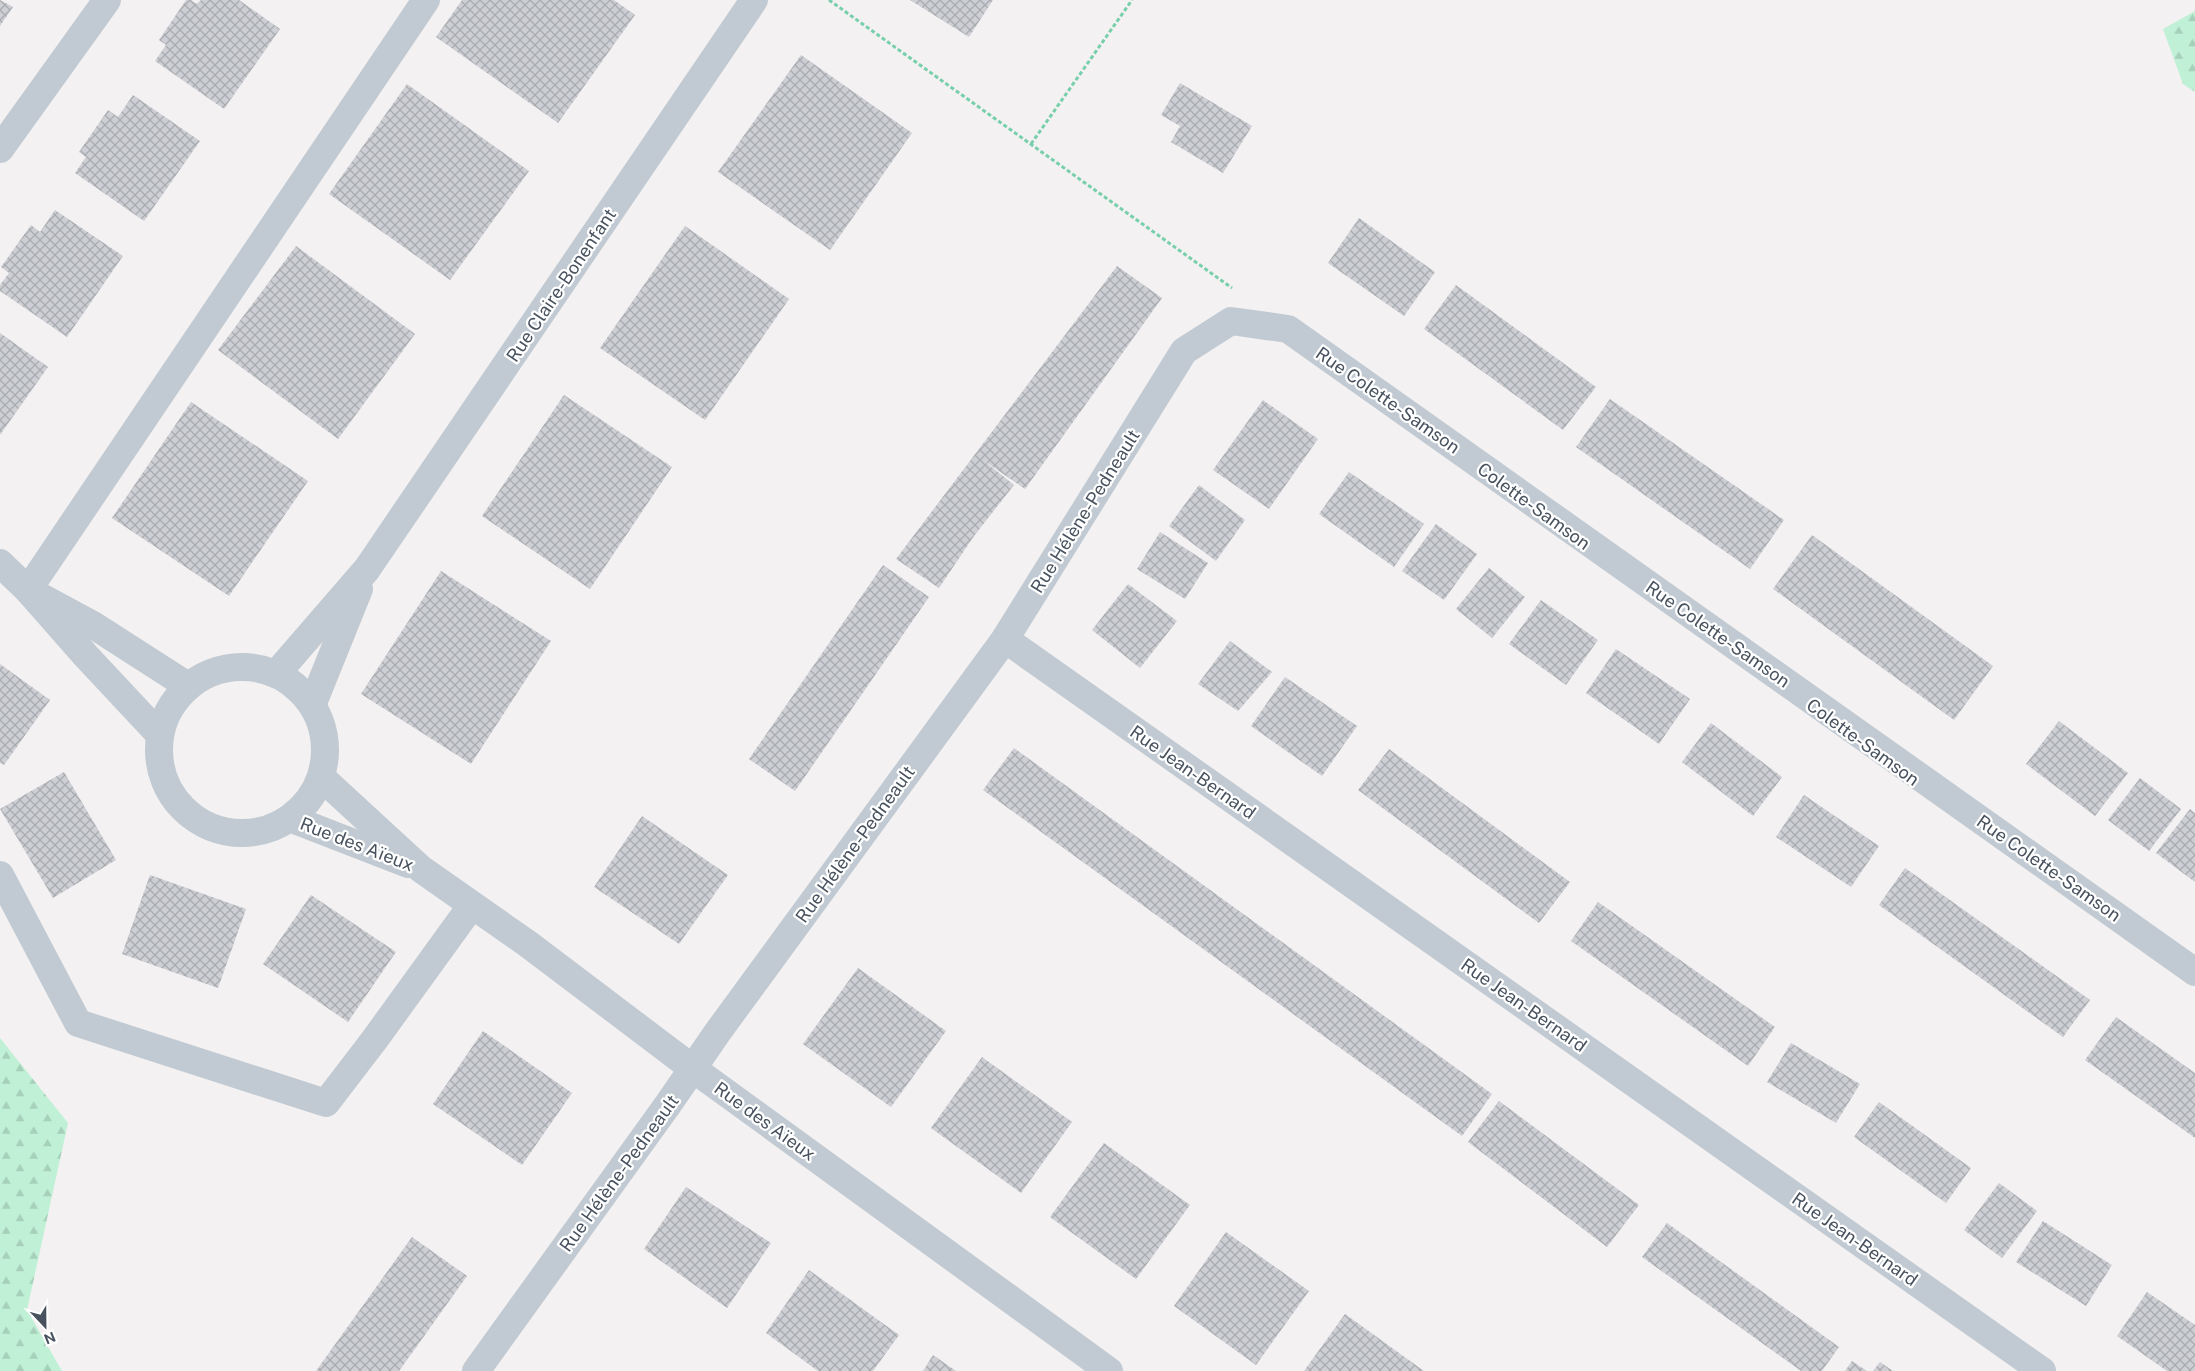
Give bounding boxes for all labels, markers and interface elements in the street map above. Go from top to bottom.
street label: Rue Claire-Bonenfant [502,204,620,366]
street label: Rue Colette-Samson [1312,342,1464,458]
street label: Rue Hélène-Pedneault [1026,425,1144,597]
street label: Colette-Samson [1474,458,1594,554]
street label: Rue Colette-Samson [1642,576,1794,692]
street label: Colette-Samson [1803,694,1923,790]
street label: Rue Jean-Bernard [1126,721,1260,823]
street label: Rue Hélène-Pedneault [791,762,919,926]
street label: Rue Colette-Samson [1973,810,2125,926]
street label: Rue des Aïeux [297,813,417,875]
street label: Rue Jean-Bernard [1457,954,1591,1056]
street label: Rue des Aïeux [710,1077,820,1165]
street label: Rue Hélène-Pedneault [555,1091,683,1255]
street label: Rue Jean-Bernard [1788,1188,1922,1290]
north arrow [20,1301,70,1351]
text: N [42,1329,58,1348]

